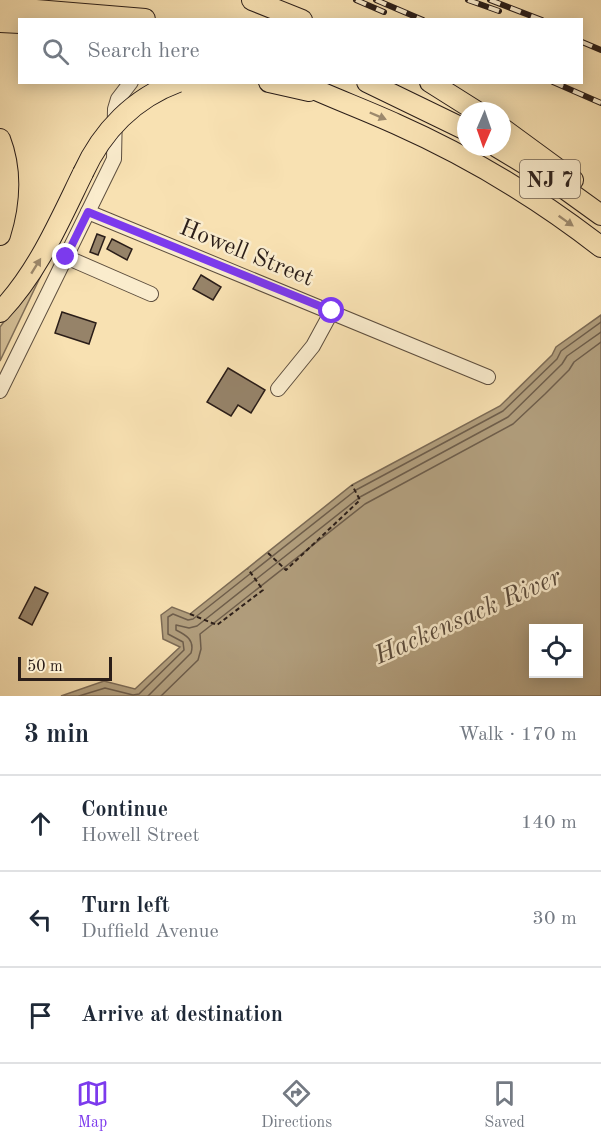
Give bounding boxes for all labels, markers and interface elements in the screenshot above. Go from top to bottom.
search box [18,18,583,84]
icon: search [39,35,72,68]
text: Search here [87,40,200,62]
north arrow [457,102,511,156]
one-way arrow [369,112,387,121]
road number: NJ 7 [520,160,580,198]
one-way arrow [558,215,574,227]
street label: Howell Street [176,216,317,292]
route end [52,243,78,269]
one-way arrow [31,258,42,274]
route start [318,297,344,323]
water label: Hackensack River [370,564,566,670]
map controls [529,624,583,678]
button: locate [529,624,583,678]
scale bar [18,654,112,682]
text: 50 m [27,659,63,675]
text: 3 min [24,722,89,748]
text: Walk · 170 m [458,725,577,745]
text: Continue [81,799,168,821]
icon: ahead [24,807,57,840]
text: 140 m [521,813,577,833]
text: Howell Street [81,826,200,846]
text: Turn left [81,895,170,917]
icon: left [24,903,57,936]
text: 30 m [532,909,577,929]
text: Duffield Avenue [81,922,219,942]
icon: arrive [24,999,57,1032]
text: Arrive at destination [81,1004,283,1026]
tab: Map [76,1077,109,1133]
tab: Directions [261,1077,332,1133]
tab: Saved [484,1077,525,1133]

